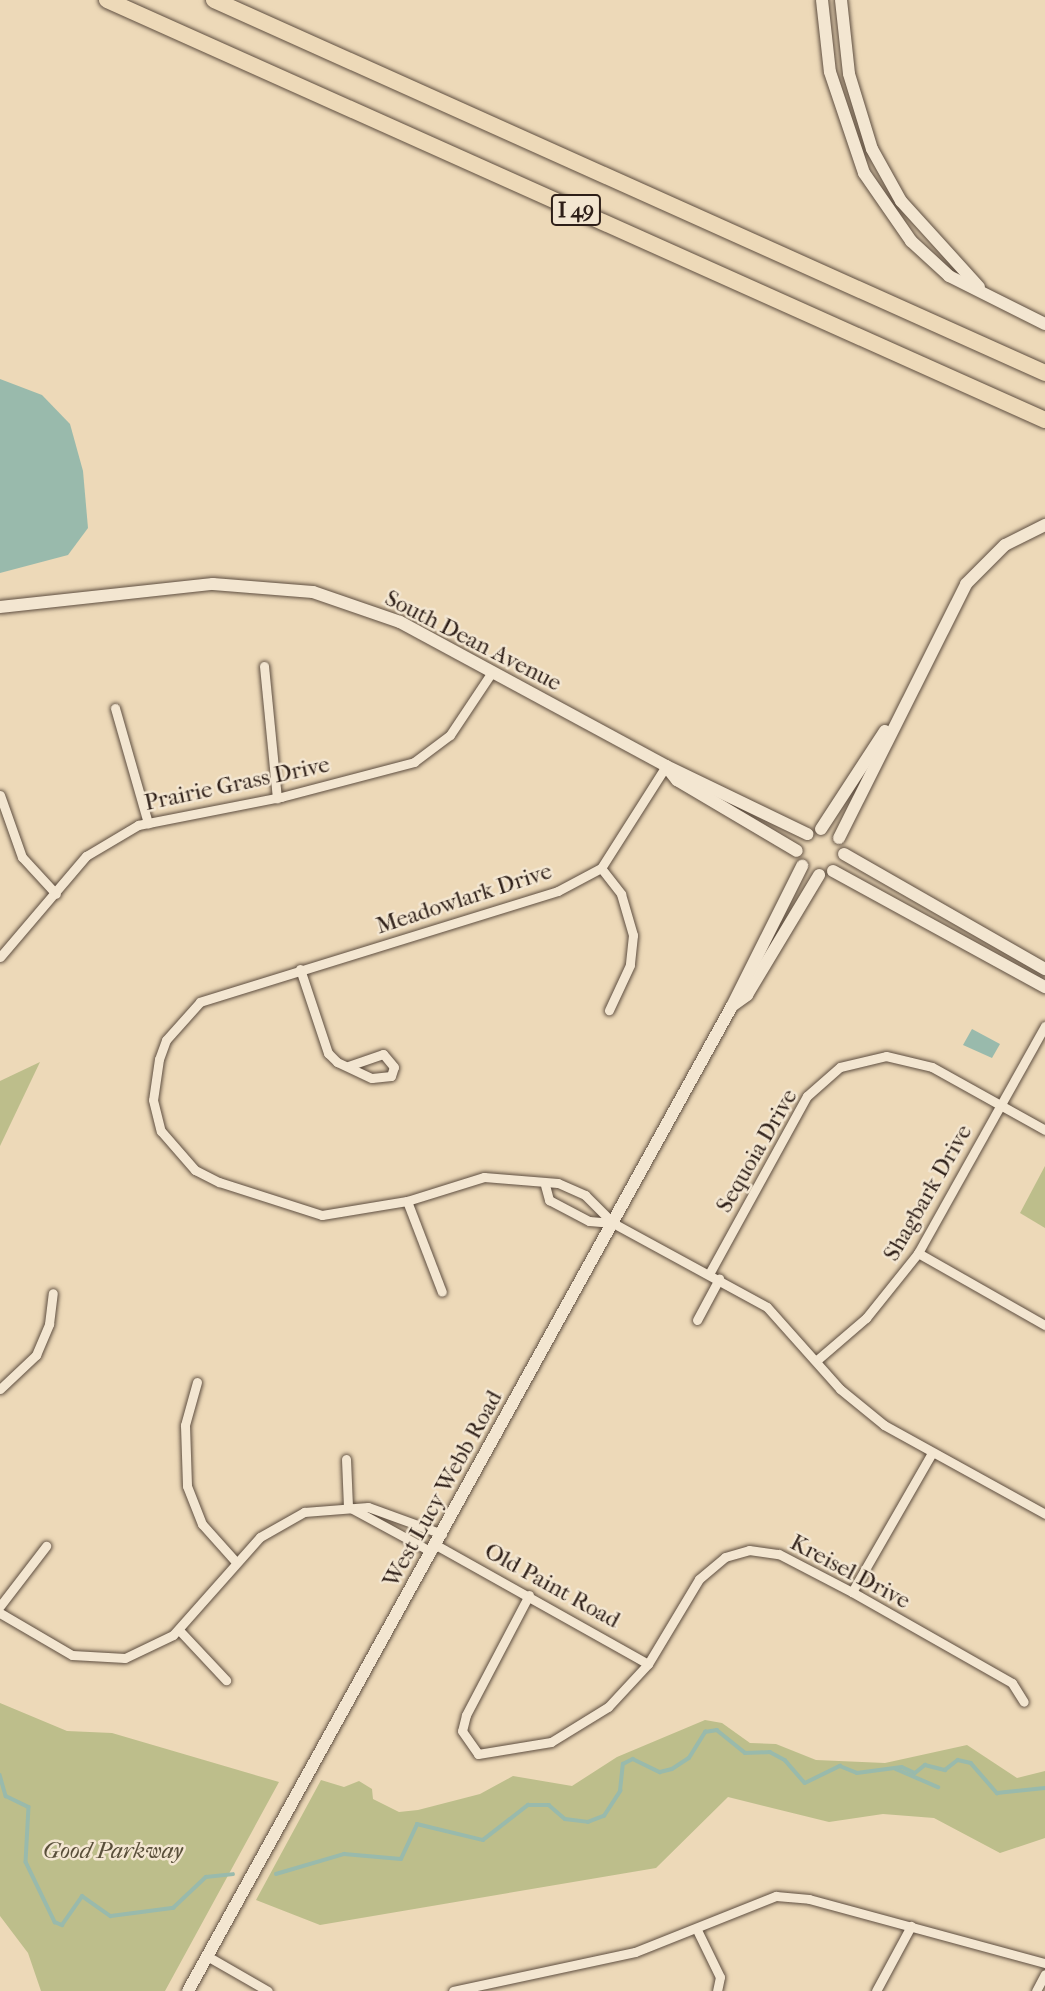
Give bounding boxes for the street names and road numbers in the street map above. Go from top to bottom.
road number: I 49 [550,192,602,228]
street label: South Dean Avenue [380,585,566,697]
street label: Prairie Grass Drive [142,751,332,817]
street label: Meadowlark Drive [373,858,555,940]
street label: Sequoia Drive [711,1084,803,1218]
street label: Shagbark Drive [878,1120,978,1266]
street label: West Lucy Webb Road [377,1386,509,1592]
street label: Kreisel Drive [785,1529,915,1615]
street label: Old Paint Road [479,1537,625,1635]

